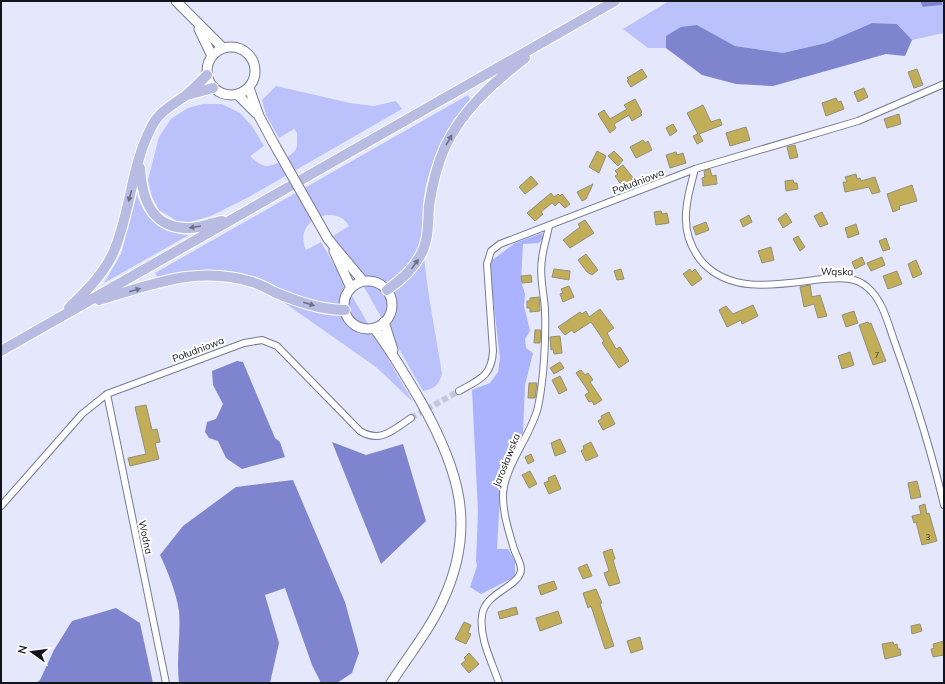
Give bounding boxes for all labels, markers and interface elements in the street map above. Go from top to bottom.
one-way arrow [446,134,453,146]
street label: Południowa [610,166,666,197]
one-way arrow [127,190,133,202]
one-way arrow [189,224,201,230]
one-way arrow [411,258,419,269]
street label: Wąska [821,265,853,278]
one-way arrow [128,286,141,292]
one-way arrow [303,301,315,307]
street label: Południowa [170,334,226,365]
house number: 7 [875,350,880,360]
street label: Jarosławska [490,432,523,489]
street label: Wodna [136,519,155,555]
house number: 3 [926,532,931,542]
north arrow [12,632,52,672]
text: N [14,644,30,655]

